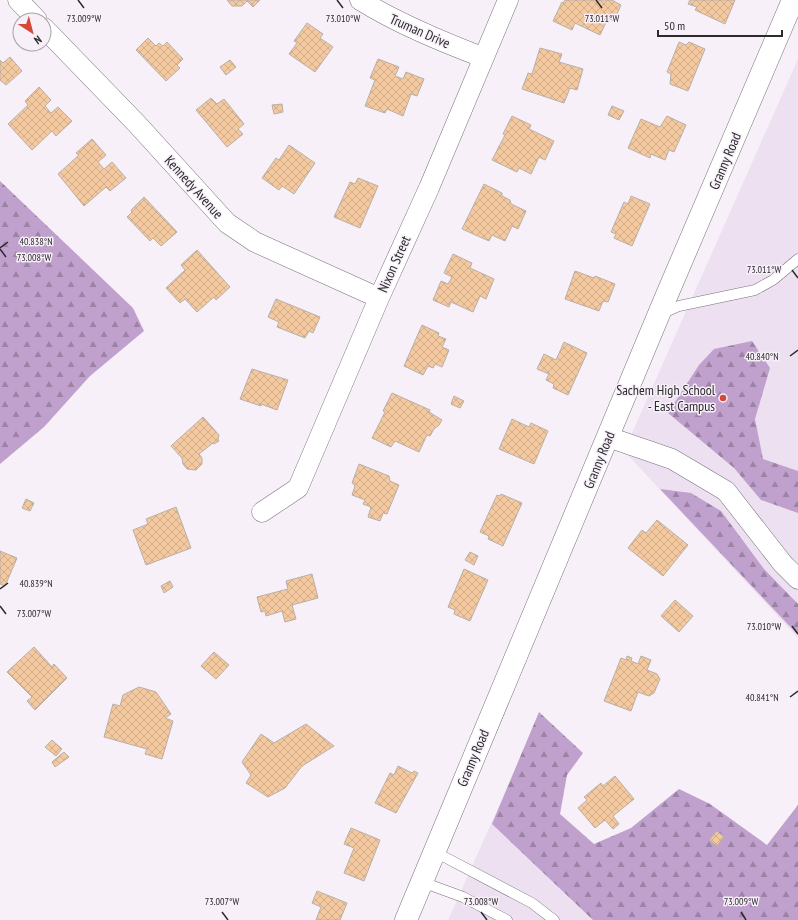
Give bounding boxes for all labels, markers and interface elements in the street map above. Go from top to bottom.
street label: Truman Drive [387,10,453,52]
north arrow [12,12,52,52]
text: 73.009°W [67,12,101,25]
text: 73.010°W [326,12,360,25]
text: 73.011°W [585,12,619,25]
scale bar [658,12,782,38]
text: 50 m [664,18,685,33]
text: N [31,33,44,48]
street label: Granny Road [705,130,745,192]
street label: Kennedy Avenue [161,152,227,223]
street label: Nixon Street [374,233,415,295]
text: 40.838°N [19,235,53,248]
text: 73.008°W [17,251,51,264]
text: 73.011°W [747,263,781,276]
text: 40.840°N [745,350,779,363]
place label: Sachem High School - East Campus [616,381,716,415]
marker: Sachem High School - East Campus [718,393,728,403]
street label: Granny Road [579,429,619,491]
text: 40.839°N [19,577,53,590]
text: 73.007°W [17,607,51,620]
text: 73.010°W [747,620,781,633]
text: 40.841°N [745,691,779,704]
street label: Granny Road [453,727,493,789]
text: 73.007°W [205,895,239,908]
text: 73.008°W [464,895,498,908]
text: 73.009°W [724,895,758,908]

